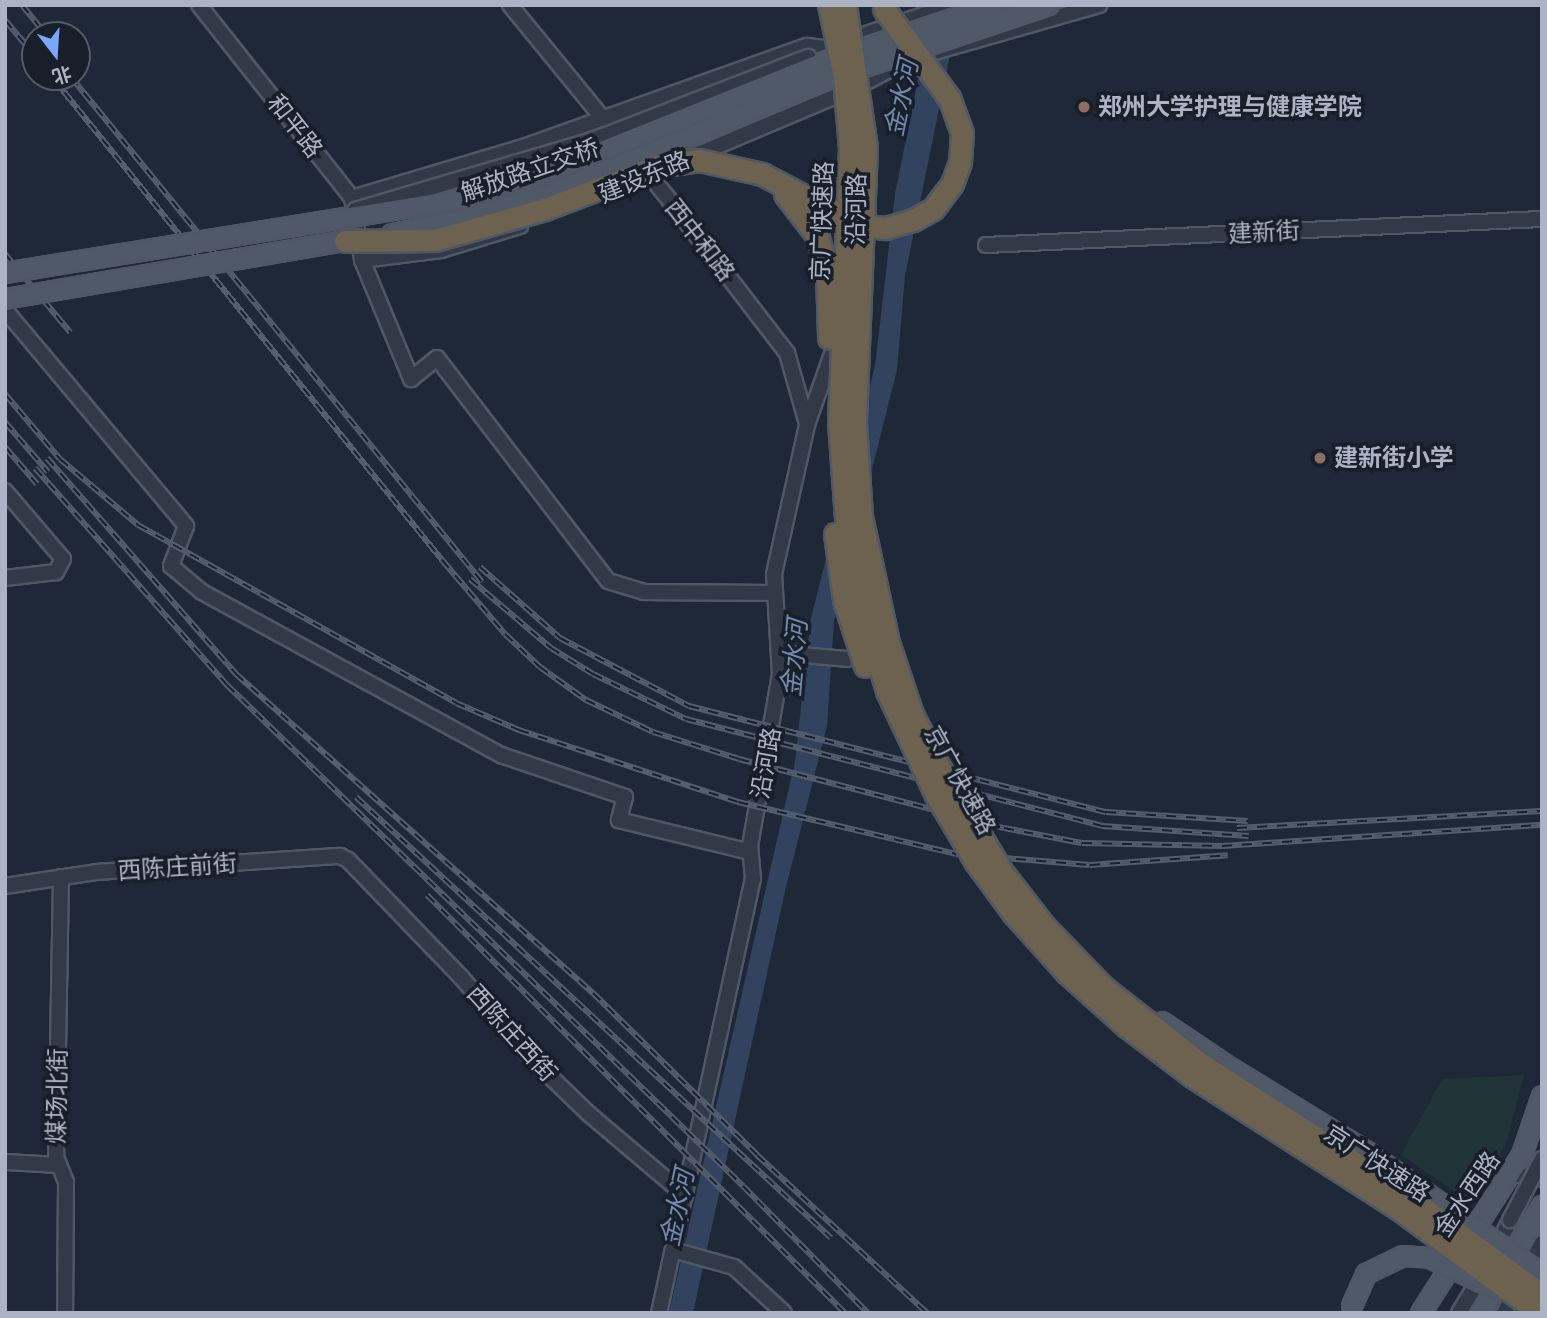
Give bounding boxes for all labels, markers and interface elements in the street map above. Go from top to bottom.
north arrow [21,21,91,91]
water label: 金水河 [879,57,925,139]
text: 北 [50,62,74,87]
street label: 和平路 [261,89,329,163]
place label: 郑州大学护理与健康学院 [1098,93,1362,121]
marker: 郑州大学护理与健康学院 [1076,99,1092,115]
street label: 解放路立交桥 [457,133,603,207]
street label: 建设东路 [594,145,694,209]
street label: 京广快速路 [806,161,838,281]
street label: 沿河路 [841,173,871,245]
street label: 西中和路 [659,193,741,287]
street label: 建新街 [1227,216,1301,248]
place label: 建新街小学 [1334,444,1454,472]
marker: 建新街小学 [1312,450,1328,466]
water label: 金水河 [776,618,814,698]
street label: 京广快速路 [918,721,1002,839]
street label: 沿河路 [746,725,786,801]
street label: 西陈庄前街 [116,848,238,886]
street label: 西陈庄西街 [461,979,563,1087]
street label: 煤场北街 [42,1048,72,1144]
street label: 京广快速路 [1319,1118,1435,1208]
street label: 金水西路 [1428,1146,1506,1242]
water label: 金水河 [655,1167,701,1249]

